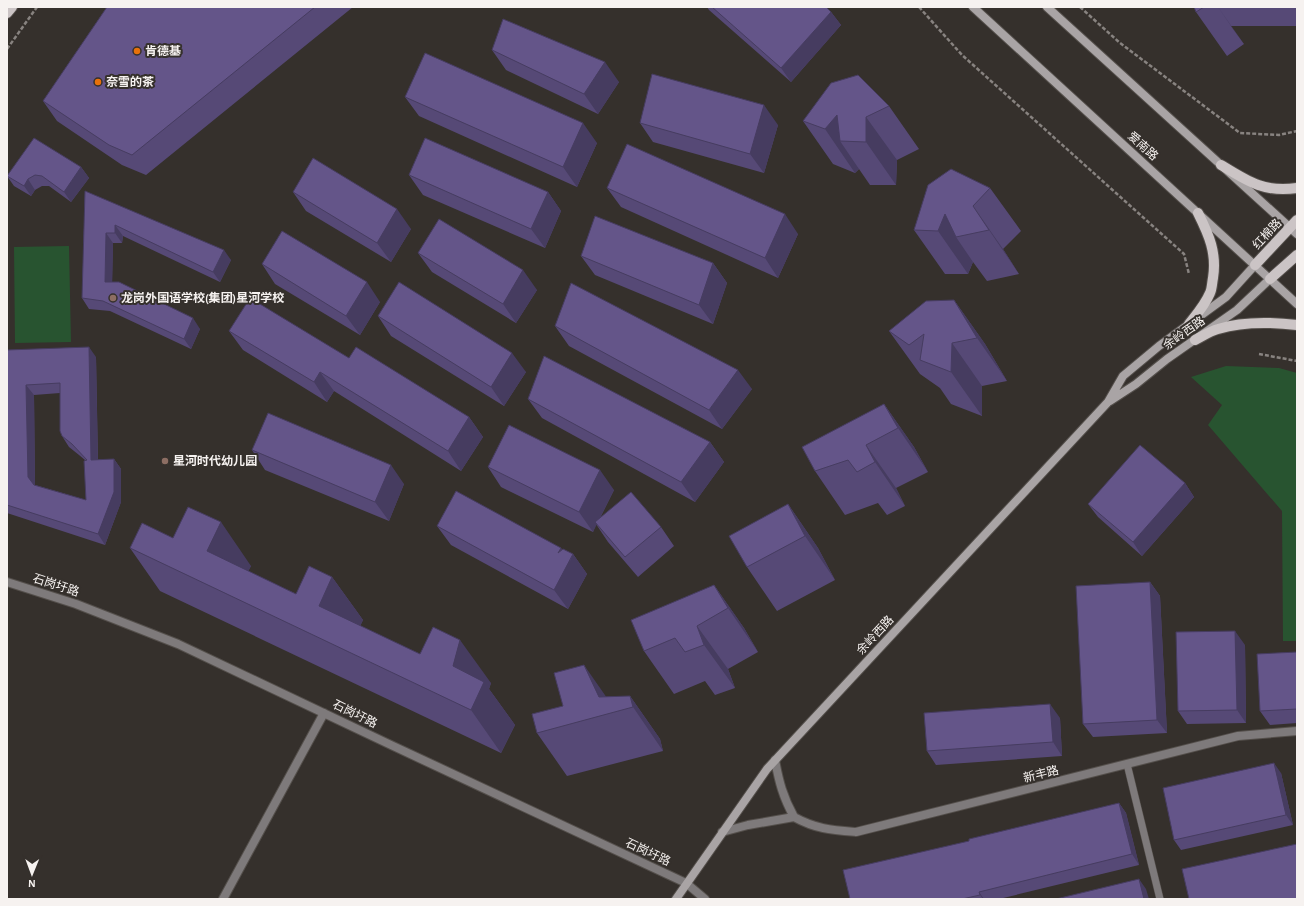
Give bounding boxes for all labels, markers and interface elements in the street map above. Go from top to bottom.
place label: 肯德基 [145,44,181,57]
marker: 肯德基 [132,46,142,56]
place label: 奈雪的茶 [106,75,154,88]
marker: 奈雪的茶 [93,77,103,87]
street label: 爱南路 [1126,129,1161,163]
street label: 红棉路 [1250,216,1284,251]
place label: 龙岗外国语学校(集团)星河学校 [121,291,284,305]
marker: 龙岗外国语学校(集团)星河学校 [108,293,118,303]
street label: 余岭西路 [1160,313,1207,352]
place label: 星河时代幼儿园 [173,454,257,467]
marker: 星河时代幼儿园 [160,456,170,466]
street label: 石岗圩路 [31,571,81,598]
street label: 余岭西路 [854,613,896,657]
street label: 石岗圩路 [331,697,380,730]
street label: 新丰路 [1022,763,1060,784]
street label: 石岗圩路 [624,836,673,868]
north arrow [12,854,52,894]
text: N [28,878,36,889]

